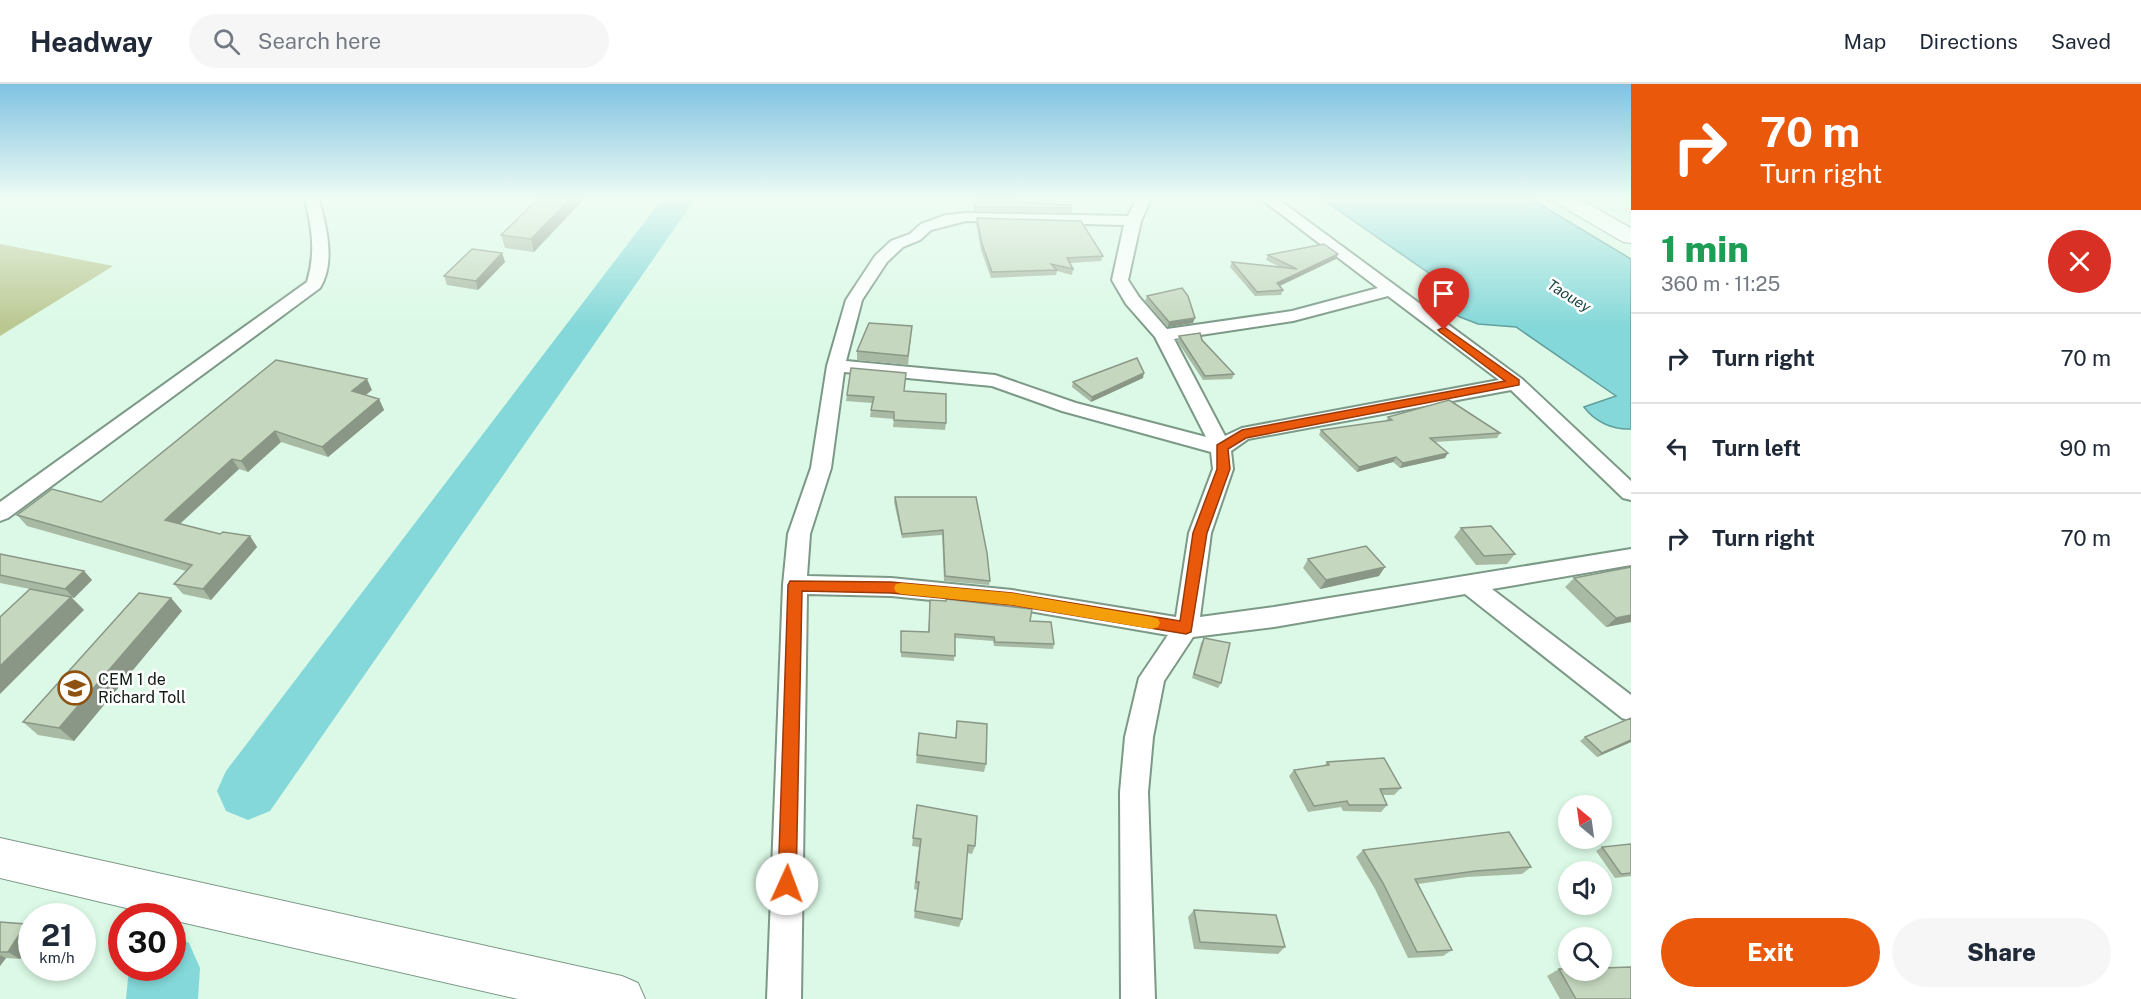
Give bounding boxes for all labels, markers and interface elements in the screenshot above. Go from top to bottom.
search box [189,14,609,68]
text: Headway [30,25,153,58]
icon: search [210,25,243,58]
text: Search here [258,28,381,54]
text: Map [1844,29,1886,54]
text: Directions [1919,29,2018,54]
text: Saved [2051,29,2111,54]
text: 70 m [1760,107,1860,156]
icon: right [1661,108,1739,186]
text: Turn right [1760,157,1883,189]
text: 1 min [1661,228,1749,270]
button: close [2048,230,2111,293]
pin [1418,268,1469,330]
text: 360 m · 11:25 [1661,272,1780,296]
water label: Taouey [1544,276,1594,316]
icon: arrive [1427,277,1460,310]
icon: right [1661,342,1694,375]
text: Turn right [1712,345,1815,371]
text: 70 m [2060,345,2111,371]
icon: left [1661,432,1694,465]
text: Turn left [1712,435,1801,461]
text: 90 m [2060,435,2111,461]
icon: right [1661,522,1694,555]
text: Turn right [1712,525,1815,551]
text: 70 m [2060,525,2111,551]
school or university icon: CEM 1 de Richard Toll [57,670,93,706]
place label: CEM 1 de Richard Toll [98,670,186,707]
north arrow [1558,795,1612,849]
map controls [1558,795,1612,981]
position arrow [755,852,819,916]
button: sound [1558,861,1612,915]
speed limit sign: 30 [108,903,186,981]
text: 21 [41,917,73,953]
button: Exit [1661,918,1880,987]
button: Share [1892,918,2111,987]
button: search [1558,927,1612,981]
text: km/h [39,949,75,966]

